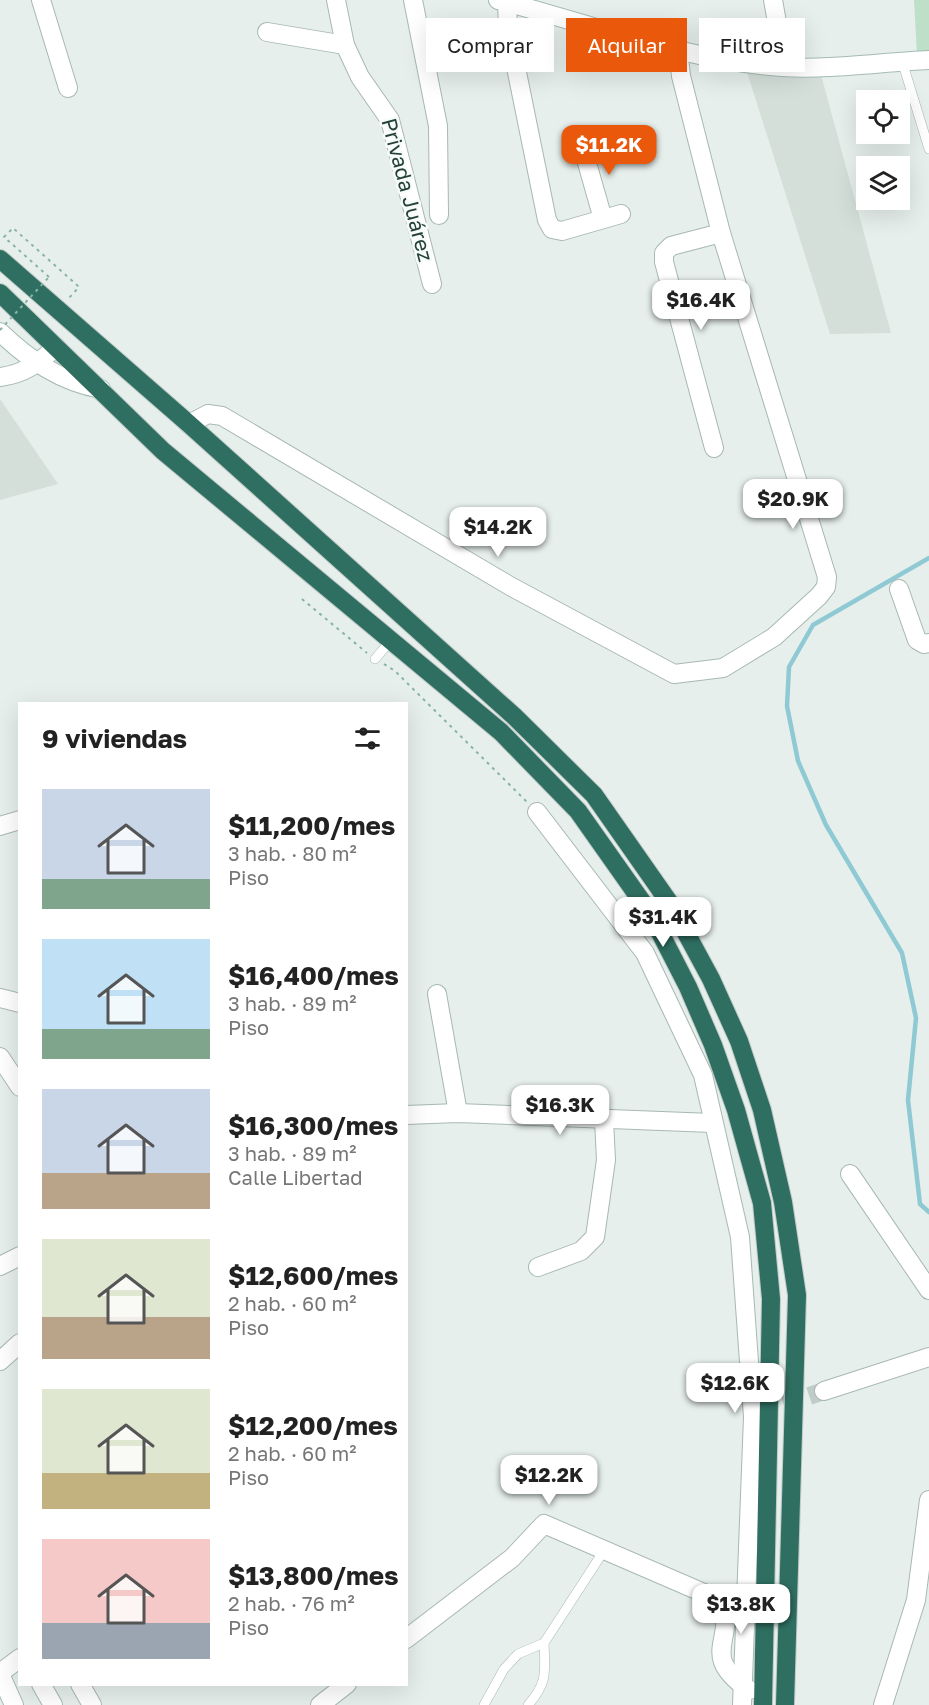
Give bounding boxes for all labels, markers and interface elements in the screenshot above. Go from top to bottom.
chip: Comprar [426,18,554,72]
chip: Alquilar [566,18,687,72]
chip: Filtros [699,18,805,72]
map controls [856,90,910,210]
button: locate [856,90,910,144]
street label: Privada Juárez [376,115,440,264]
pin: $11.2K [560,125,658,176]
text: $11.2K [575,132,643,156]
button: layers [856,156,910,210]
pin: $16.4K [652,280,750,331]
text: $16.4K [666,287,736,311]
pin: $20.9K [744,479,842,530]
text: $20.9K [757,486,829,510]
pin: $14.2K [449,507,547,558]
text: $14.2K [463,514,533,538]
icon: filters [351,722,384,755]
text: 9 viviendas [42,723,187,754]
text: $11,200/mes [228,810,395,841]
icon: home [90,813,162,885]
text: 3 hab. · 80 m² [228,841,357,865]
text: Piso [228,865,269,889]
pin: $31.4K [614,897,712,948]
text: $31.4K [628,904,698,928]
text: $16,400/mes [228,960,399,991]
icon: home [90,963,162,1035]
text: 3 hab. · 89 m² [228,991,356,1015]
text: Piso [228,1015,269,1039]
pin: $16.3K [511,1085,609,1136]
text: $16.3K [525,1092,595,1116]
text: $16,300/mes [228,1110,398,1141]
icon: home [90,1113,162,1185]
text: 3 hab. · 89 m² [228,1141,356,1165]
text: Calle Libertad [228,1165,363,1189]
text: $12,600/mes [228,1260,398,1291]
icon: home [90,1263,162,1335]
text: 2 hab. · 60 m² [228,1291,357,1315]
text: Piso [228,1315,269,1339]
pin: $12.6K [686,1363,784,1414]
text: $12.6K [700,1370,770,1394]
text: $12,200/mes [228,1410,398,1441]
icon: home [90,1413,162,1485]
text: 2 hab. · 60 m² [228,1441,357,1465]
pin: $12.2K [500,1455,598,1506]
text: $12.2K [515,1462,584,1486]
text: Piso [228,1465,269,1489]
text: $13,800/mes [228,1560,399,1591]
icon: home [90,1563,162,1635]
pin: $13.8K [692,1584,790,1635]
text: 2 hab. · 76 m² [228,1591,355,1615]
text: $13.8K [706,1591,776,1615]
text: Piso [228,1615,269,1639]

